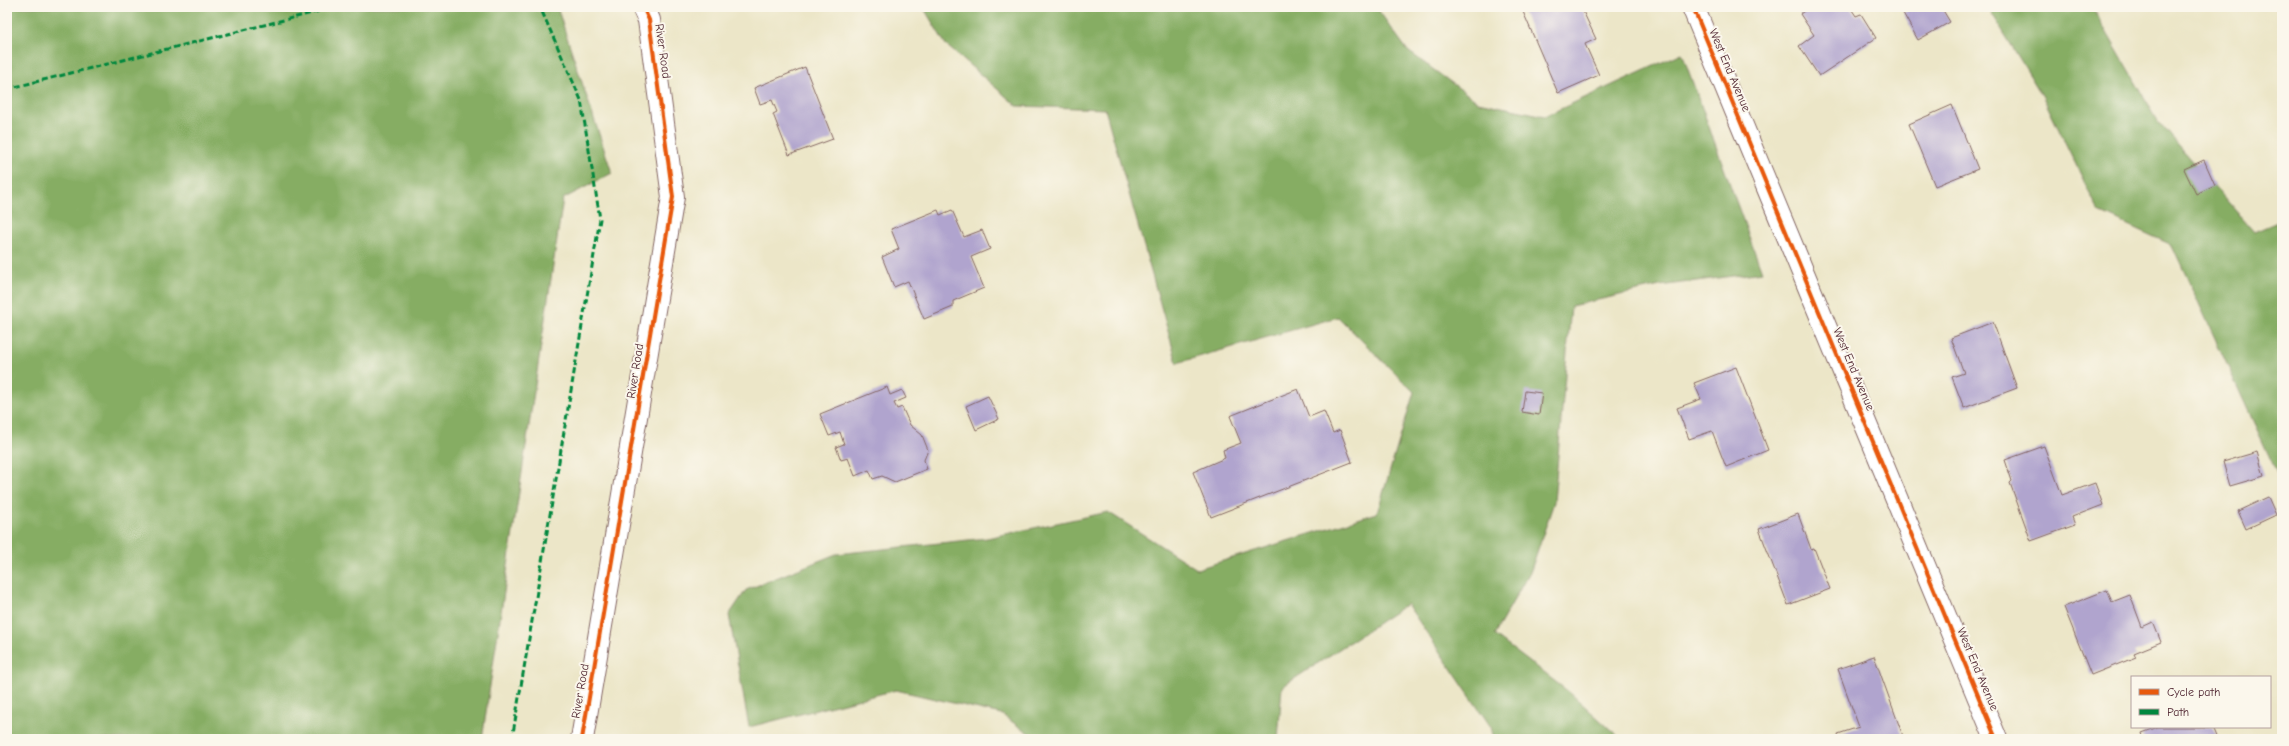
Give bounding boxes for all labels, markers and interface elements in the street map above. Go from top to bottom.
street label: River Road [652,23,674,79]
street label: West End Avenue [1706,26,1754,114]
street label: West End Avenue [1830,325,1878,413]
street label: River Road [624,343,646,399]
street label: West End Avenue [1954,625,2002,713]
street label: River Road [568,663,592,719]
legend [2131,676,2271,728]
text: Cycle path [2167,685,2220,699]
text: Path [2167,705,2189,719]

